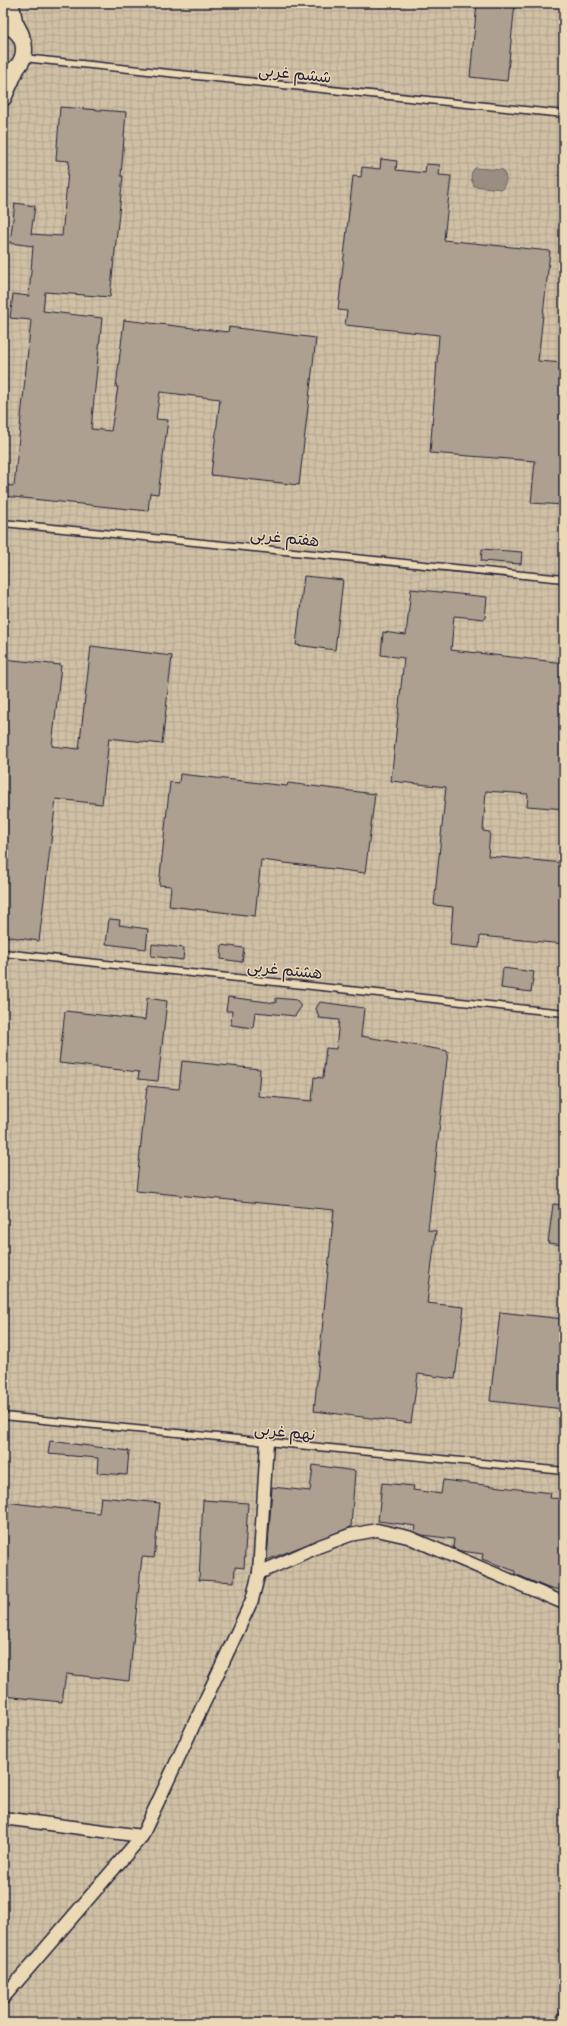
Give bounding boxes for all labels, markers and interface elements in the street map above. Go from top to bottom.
street label: ششم غربی [257,60,332,90]
street label: هفتم غربی [249,524,321,554]
street label: هشتم غربی [246,956,324,986]
street label: نهم غربی [253,1419,316,1447]

